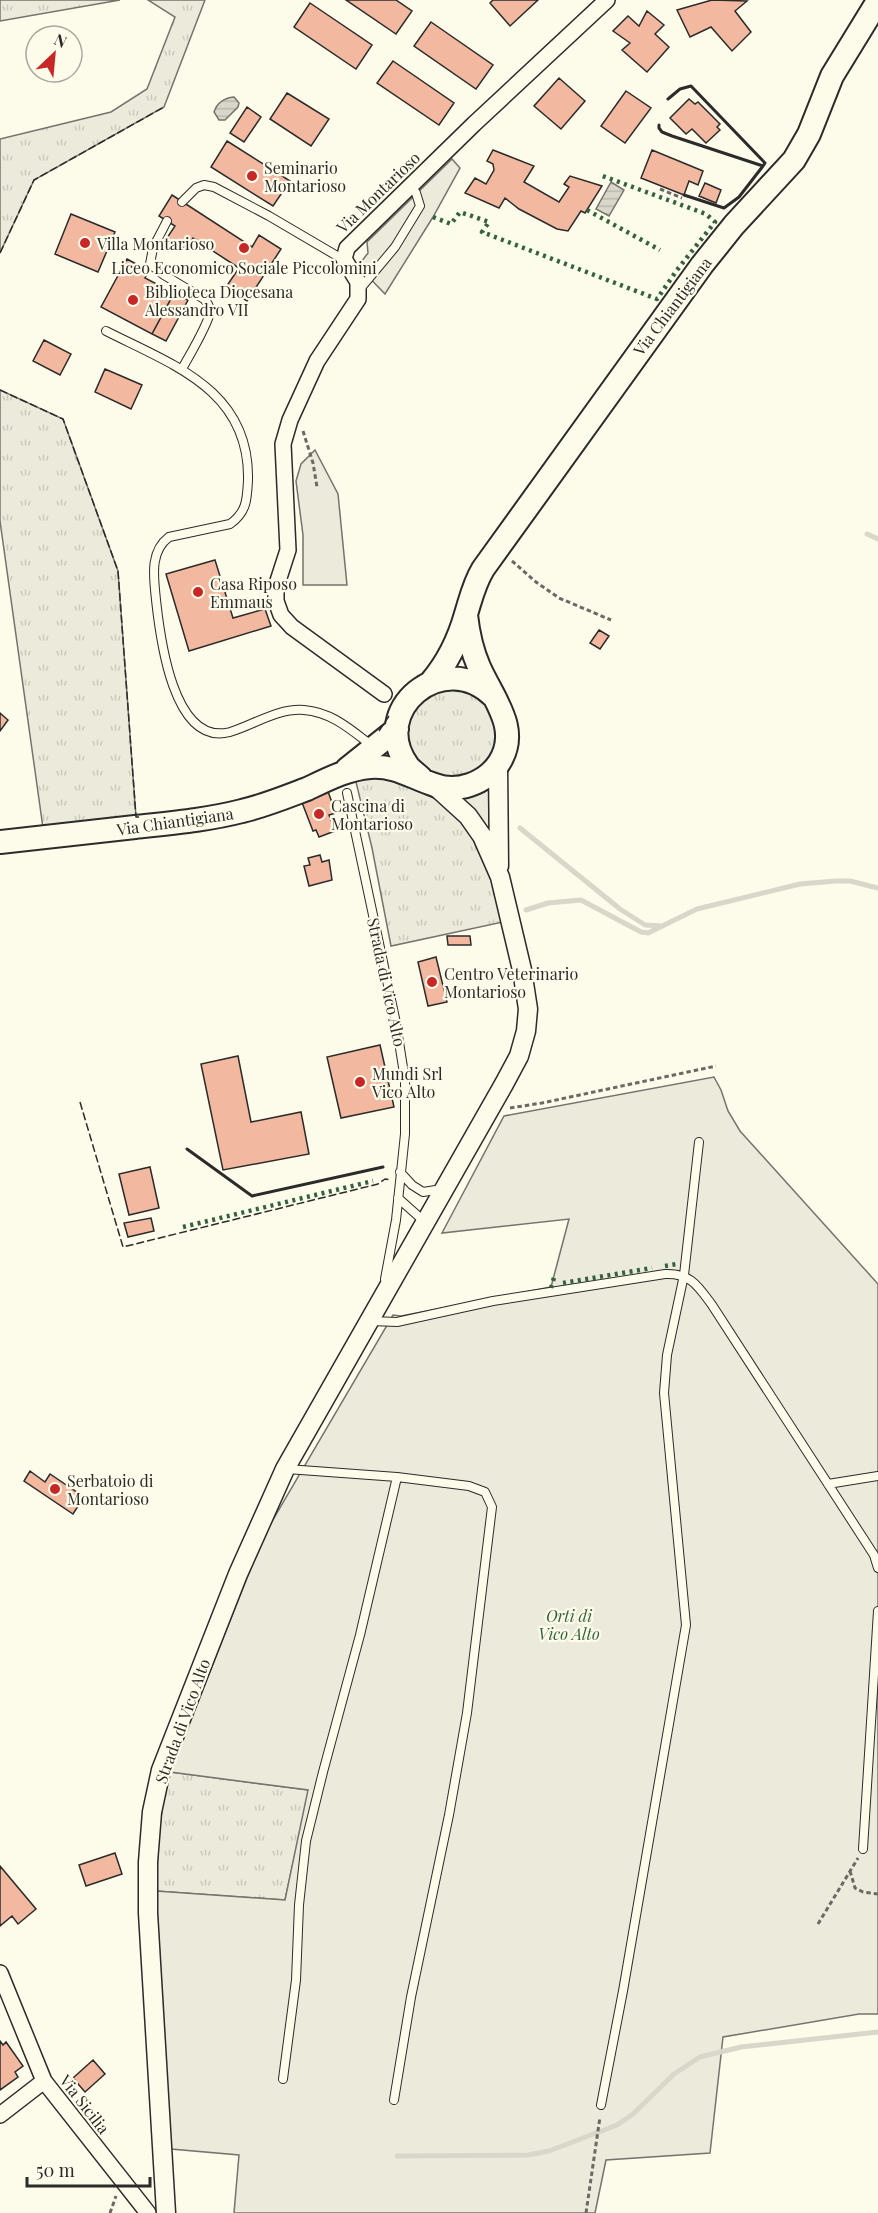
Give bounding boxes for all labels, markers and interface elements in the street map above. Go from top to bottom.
north arrow [24,24,84,84]
text: N [51,28,71,52]
street label: Via Montarioso [331,147,424,238]
place label: Seminario Montarioso [264,157,346,196]
marker: Seminario Montarioso [245,169,259,183]
place label: Villa Montarioso [96,233,215,254]
marker: Villa Montarioso [78,236,92,250]
marker: Liceo Economico Sociale Piccolomini [237,241,251,255]
street label: Via Chiantigiana [628,253,716,360]
place label: Liceo Economico Sociale Piccolomini [111,257,377,278]
place label: Biblioteca Diocesana Alessandro VII [144,281,293,320]
marker: Biblioteca Diocesana Alessandro VII [126,293,140,307]
place label: Casa Riposo Emmaus [210,573,297,612]
marker: Casa Riposo Emmaus [191,585,205,599]
place label: Cascina di Montarioso [331,795,413,834]
street label: Via Chiantigiana [114,802,235,840]
marker: Cascina di Montarioso [312,807,326,821]
street label: Strada di Vico Alto [363,916,411,1049]
place label: Centro Veterinario Montarioso [444,963,578,1002]
marker: Centro Veterinario Montarioso [425,975,439,989]
place label: Mundi Srl Vico Alto [371,1063,443,1102]
marker: Mundi Srl Vico Alto [353,1075,367,1089]
place label: Serbatoio di Montarioso [67,1470,154,1509]
marker: Serbatoio di Montarioso [48,1482,62,1496]
park label: Orti di Vico Alto [538,1605,600,1644]
street label: Strada di Vico Alto [150,1656,214,1786]
street label: Via Sicilia [55,2070,115,2138]
scale bar [27,2150,150,2188]
text: 50 m [36,2158,75,2182]

